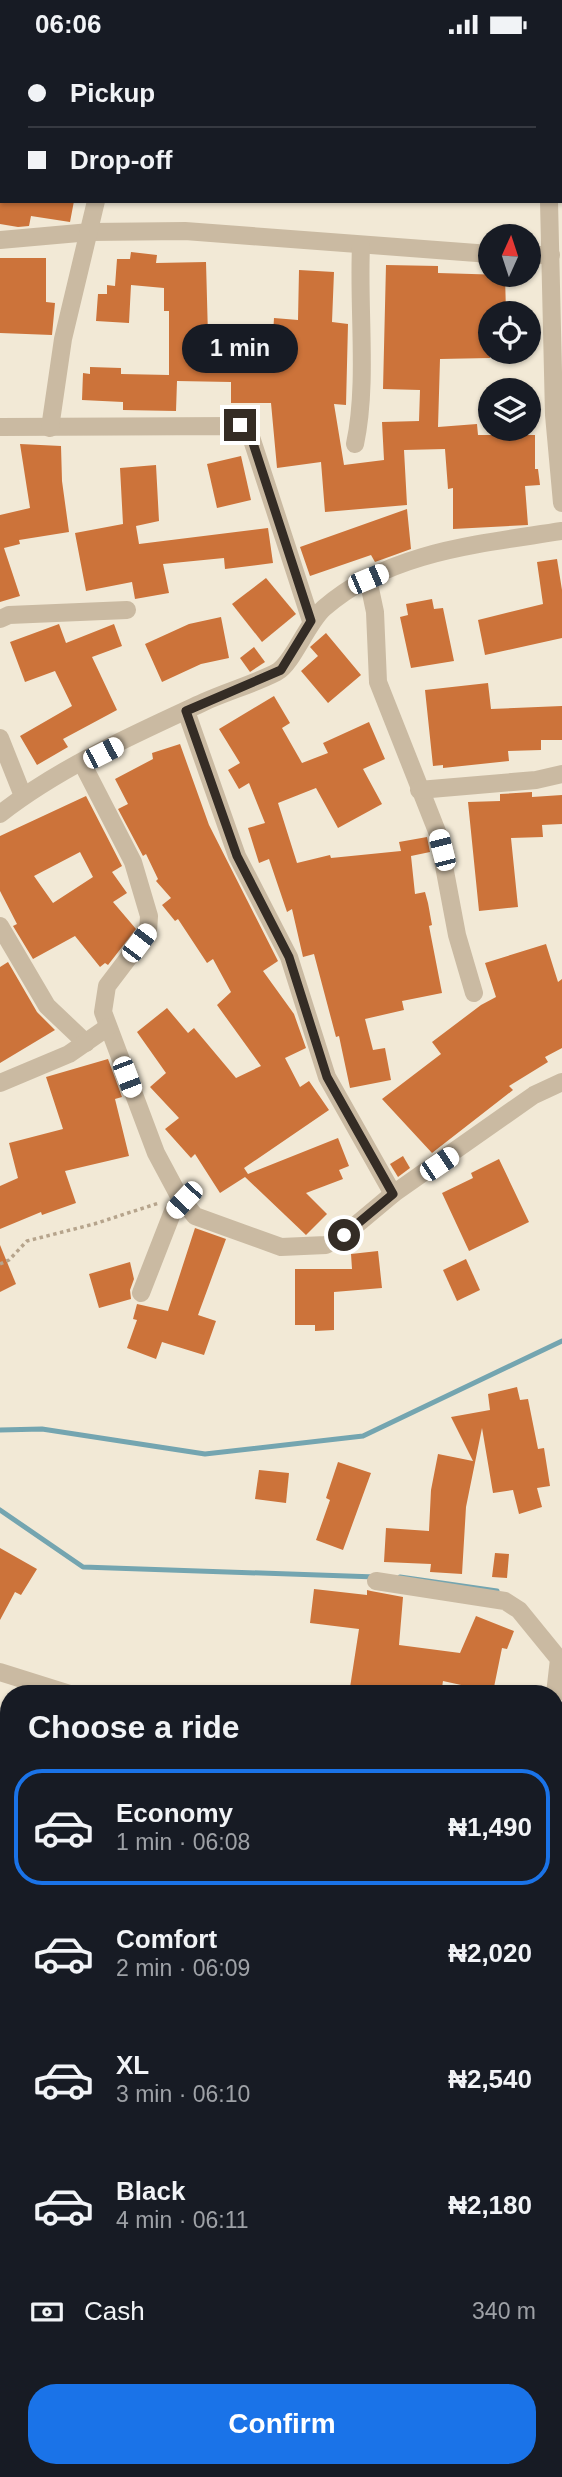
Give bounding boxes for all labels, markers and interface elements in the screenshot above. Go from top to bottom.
text: 06:06 [35,9,102,39]
text: Pickup [70,78,155,108]
text: Drop-off [70,145,173,175]
north arrow [478,224,541,287]
map controls [478,224,541,441]
button: locate [478,301,541,364]
callout: 1 min [182,323,298,373]
text: 1 min [210,335,270,361]
button: layers [478,378,541,441]
route end [224,409,256,441]
car [345,561,392,597]
car [80,734,127,772]
car [427,827,458,873]
car [118,920,161,966]
car [110,1054,145,1100]
car [416,1144,463,1184]
car [162,1177,207,1223]
route start [328,1219,360,1251]
text: Choose a ride [28,1709,240,1745]
icon: car [32,1796,95,1859]
text: Economy [116,1798,233,1828]
text: ₦1,490 [448,1812,532,1842]
text: 1 min · 06:08 [116,1829,250,1855]
icon: car [32,1922,95,1985]
text: Comfort [116,1924,217,1954]
text: ₦2,020 [448,1938,532,1968]
text: 2 min · 06:09 [116,1955,250,1981]
icon: car [32,2048,95,2111]
text: XL [116,2050,149,2080]
text: ₦2,540 [448,2064,532,2094]
text: 3 min · 06:10 [116,2081,250,2107]
icon: car [32,2174,95,2237]
text: Black [116,2176,185,2206]
text: ₦2,180 [448,2190,532,2220]
text: 4 min · 06:11 [116,2207,249,2233]
icon: cash [28,2293,66,2331]
text: Cash [84,2296,145,2326]
text: 340 m [472,2298,536,2324]
button: Confirm [28,2384,536,2464]

